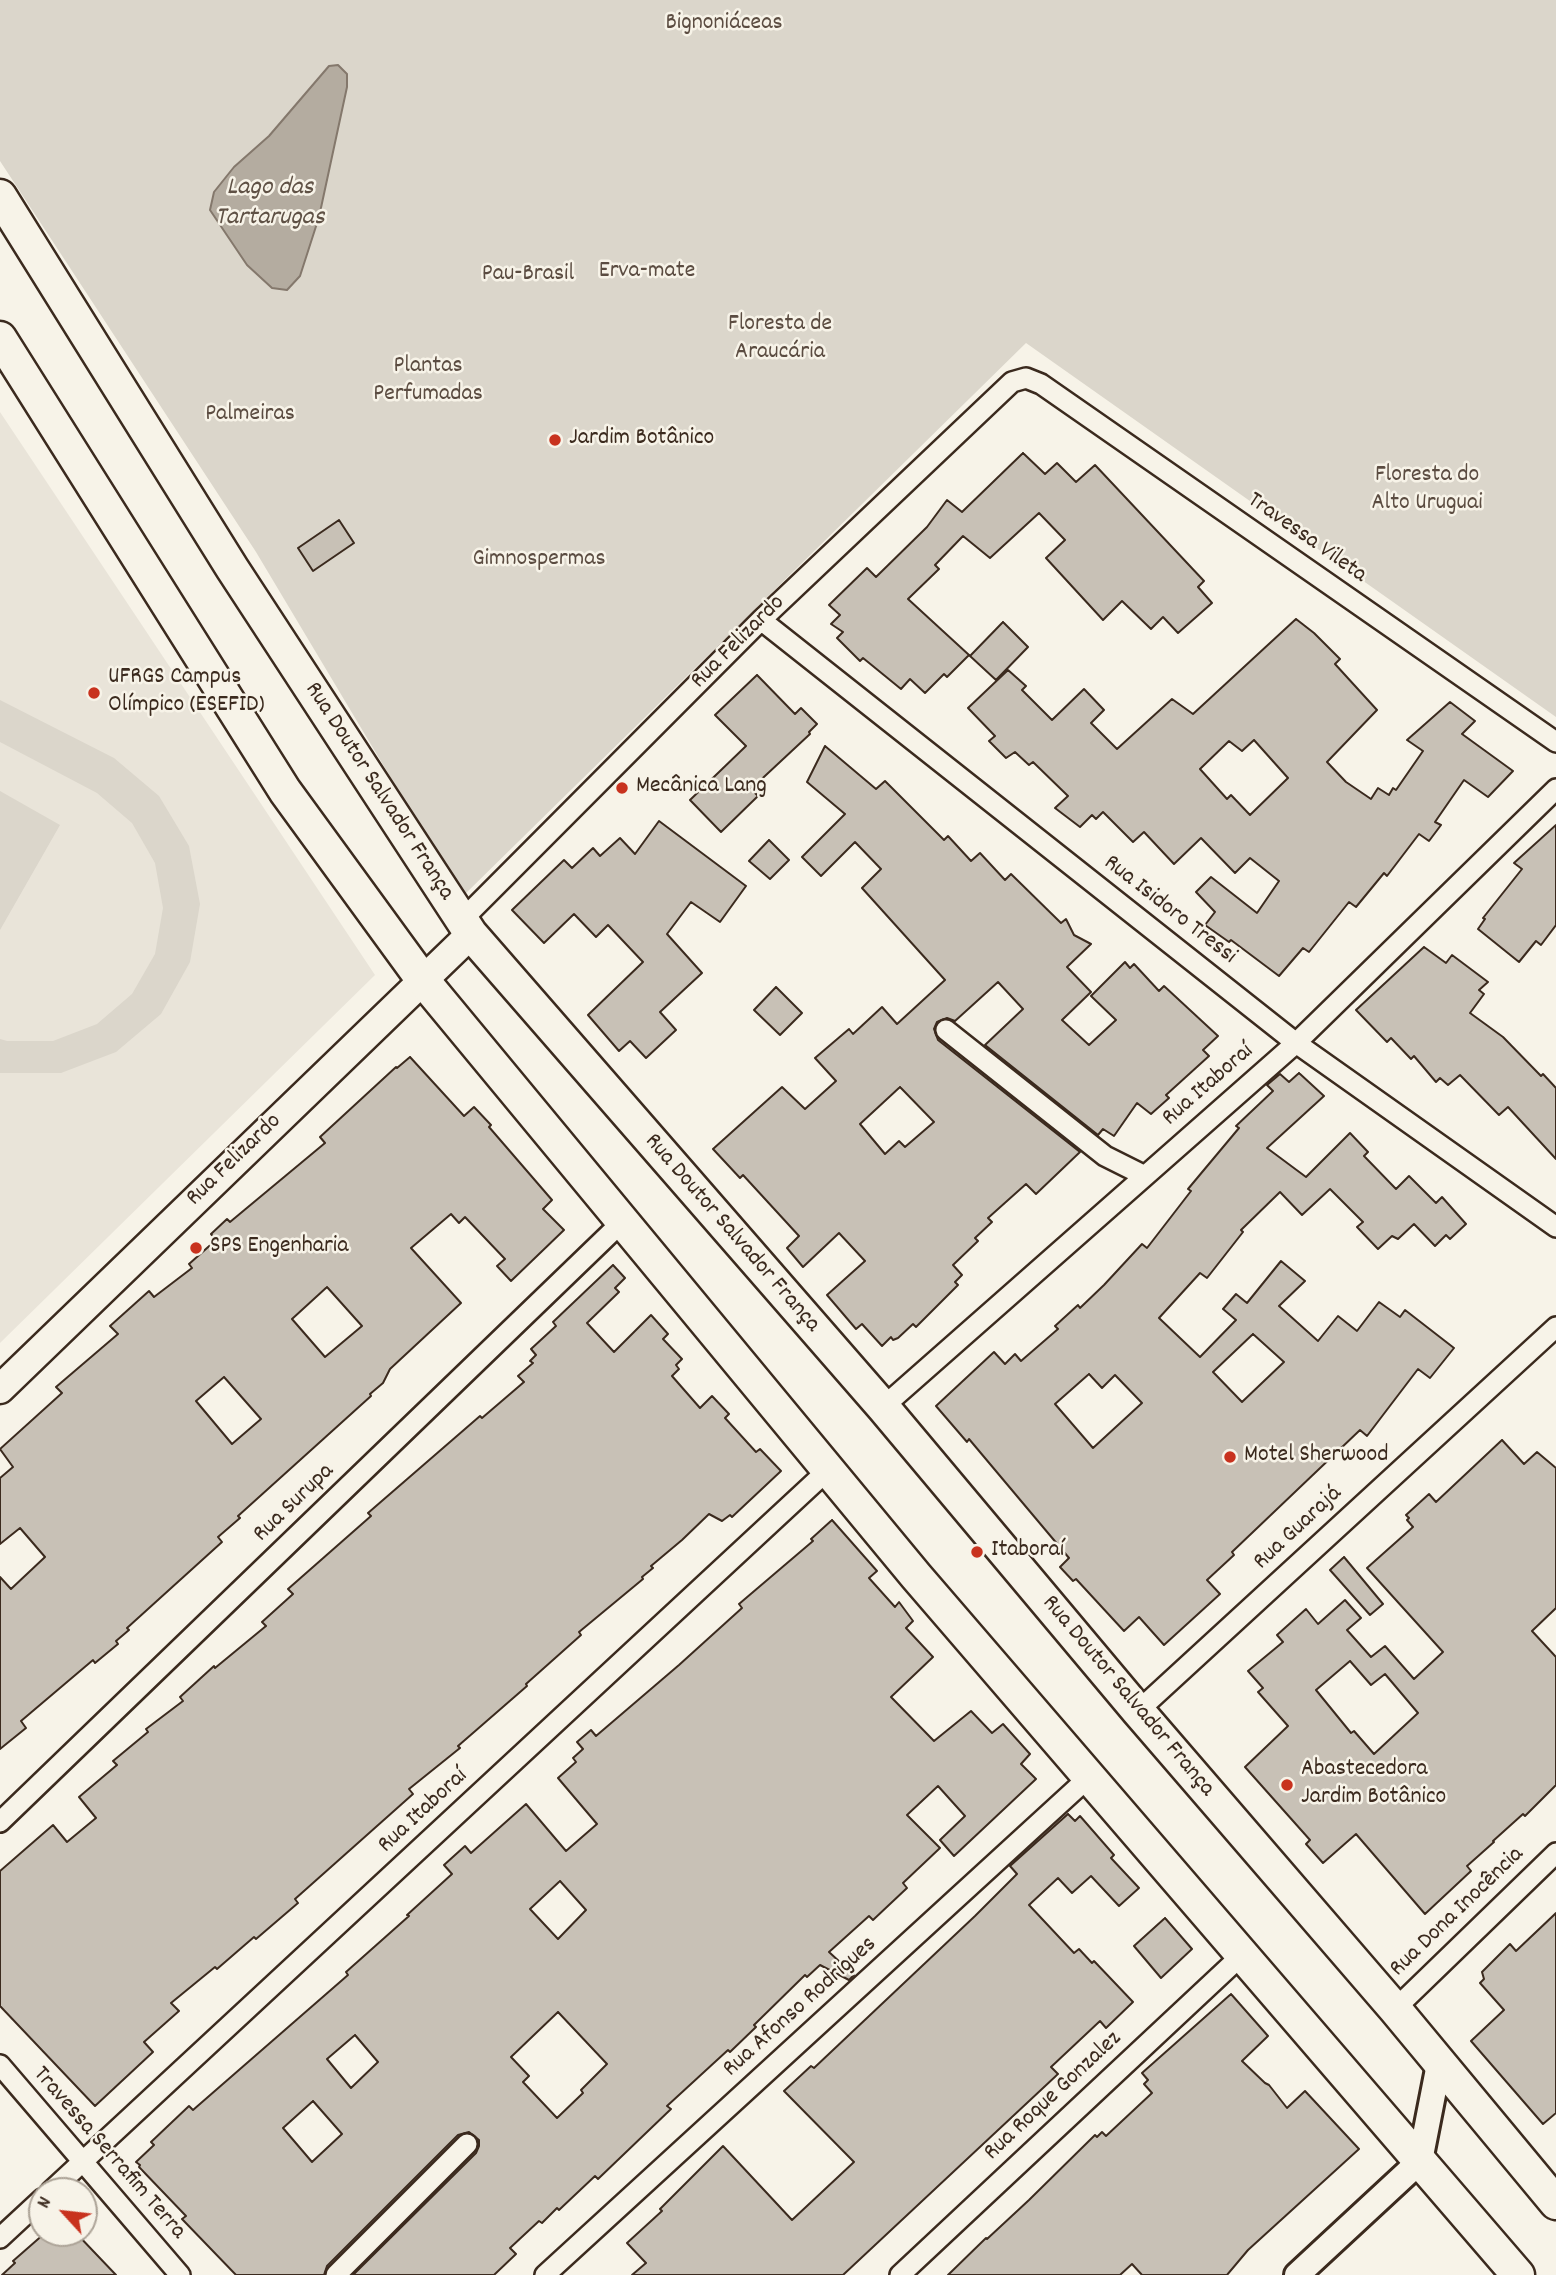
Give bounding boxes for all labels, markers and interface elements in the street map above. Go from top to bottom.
park label: Bignoniáceas [665,11,783,39]
water label: Lago das Tartarugas [215,173,325,234]
park label: Erva-mate [599,259,695,287]
park label: Pau-Brasil [482,262,574,290]
park label: Floresta de Araucária [728,312,832,368]
park label: Plantas Perfumadas [373,354,483,410]
park label: Palmeiras [205,402,295,430]
place label: Jardim Botânico [569,426,714,454]
marker: Jardim Botânico [547,432,563,448]
park label: Floresta do Alto Uruguai [1371,463,1483,519]
street label: Travessa Vileta [1241,487,1371,591]
park label: Gimnospermas [472,547,606,575]
street label: Rua Felizardo [686,590,792,696]
place label: UFRGS Campus Olímpico (ESEFID) [108,665,265,721]
street label: Rua Doutor Salvador França [297,678,459,906]
marker: UFRGS Campus Olímpico (ESEFID) [86,685,102,701]
place label: Mecânica Lang [636,774,767,802]
marker: Mecânica Lang [614,780,630,796]
street label: Rua Isidoro Tressi [1097,850,1241,972]
street label: Rua Itaboraí [1157,1038,1261,1134]
street label: Rua Felizardo [181,1108,289,1214]
street label: Rua Doutor Salvador França [637,1129,825,1339]
place label: SPS Engenharia [210,1234,349,1262]
marker: SPS Engenharia [188,1240,204,1256]
place label: Motel Sherwood [1244,1443,1388,1471]
marker: Motel Sherwood [1222,1449,1238,1465]
street label: Rua Surupa [249,1458,341,1550]
street label: Rua Guarajá [1249,1481,1349,1577]
place label: Itaboraí [991,1538,1064,1566]
marker: Itaboraí [969,1544,985,1560]
street label: Rua Doutor Salvador França [1034,1590,1220,1804]
place label: Abastecedora Jardim Botânico [1301,1757,1446,1813]
street label: Rua Itaboraí [373,1763,475,1861]
marker: Abastecedora Jardim Botânico [1279,1777,1295,1793]
street label: Rua Dona Inocência [1385,1842,1531,1984]
street label: Rua Afonso Rodrigues [718,1931,884,2085]
street label: Rua Roque Gonzalez [979,2026,1129,2168]
street label: Travessa Serrafim Terra [25,2062,191,2246]
north arrow [28,2177,98,2247]
text: N [31,2193,60,2213]

